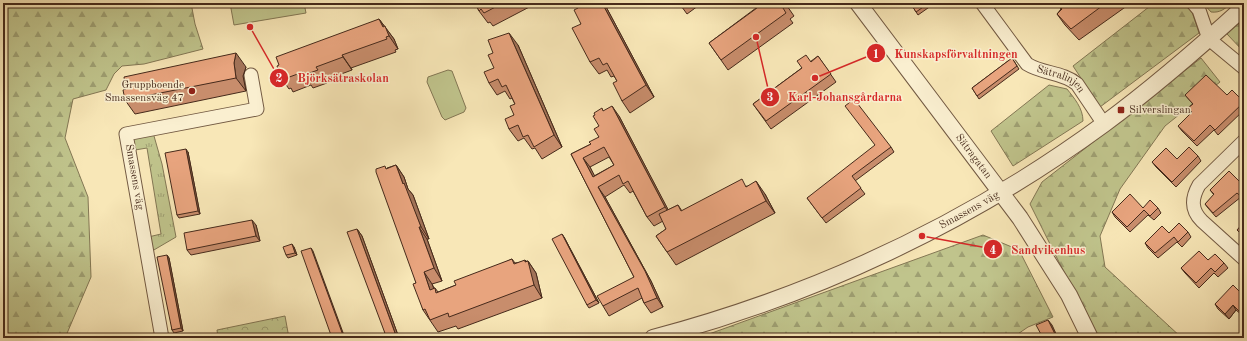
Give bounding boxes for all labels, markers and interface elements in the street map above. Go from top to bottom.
callout: Kunskapsförvaltningen [866,41,1025,65]
text: 1 [873,49,879,61]
text: Kunskapsförvaltningen [894,49,1018,61]
street label: Sätralinjen [1035,64,1087,95]
callout: Björksätraskolan [269,66,397,90]
text: 2 [276,73,283,85]
text: Björksätraskolan [297,73,389,85]
place label: Gruppboende Smassensväg 47 [105,80,184,104]
callout: Karl-Johansgårdarna [760,85,910,109]
marker: Gruppboende Smassensväg 47 [187,86,197,96]
text: 3 [767,92,774,104]
text: Karl-Johansgårdarna [788,92,902,104]
marker: Silverslingan [1116,105,1126,115]
place label: Silverslingan [1129,105,1191,116]
street label: Sätragatan [953,132,994,181]
street label: Smassens väg [123,143,145,211]
street label: Smassens väg [938,189,1001,231]
callout: Sandvikenhus [983,237,1093,261]
text: 4 [990,245,997,257]
text: Sandvikenhus [1011,245,1085,257]

